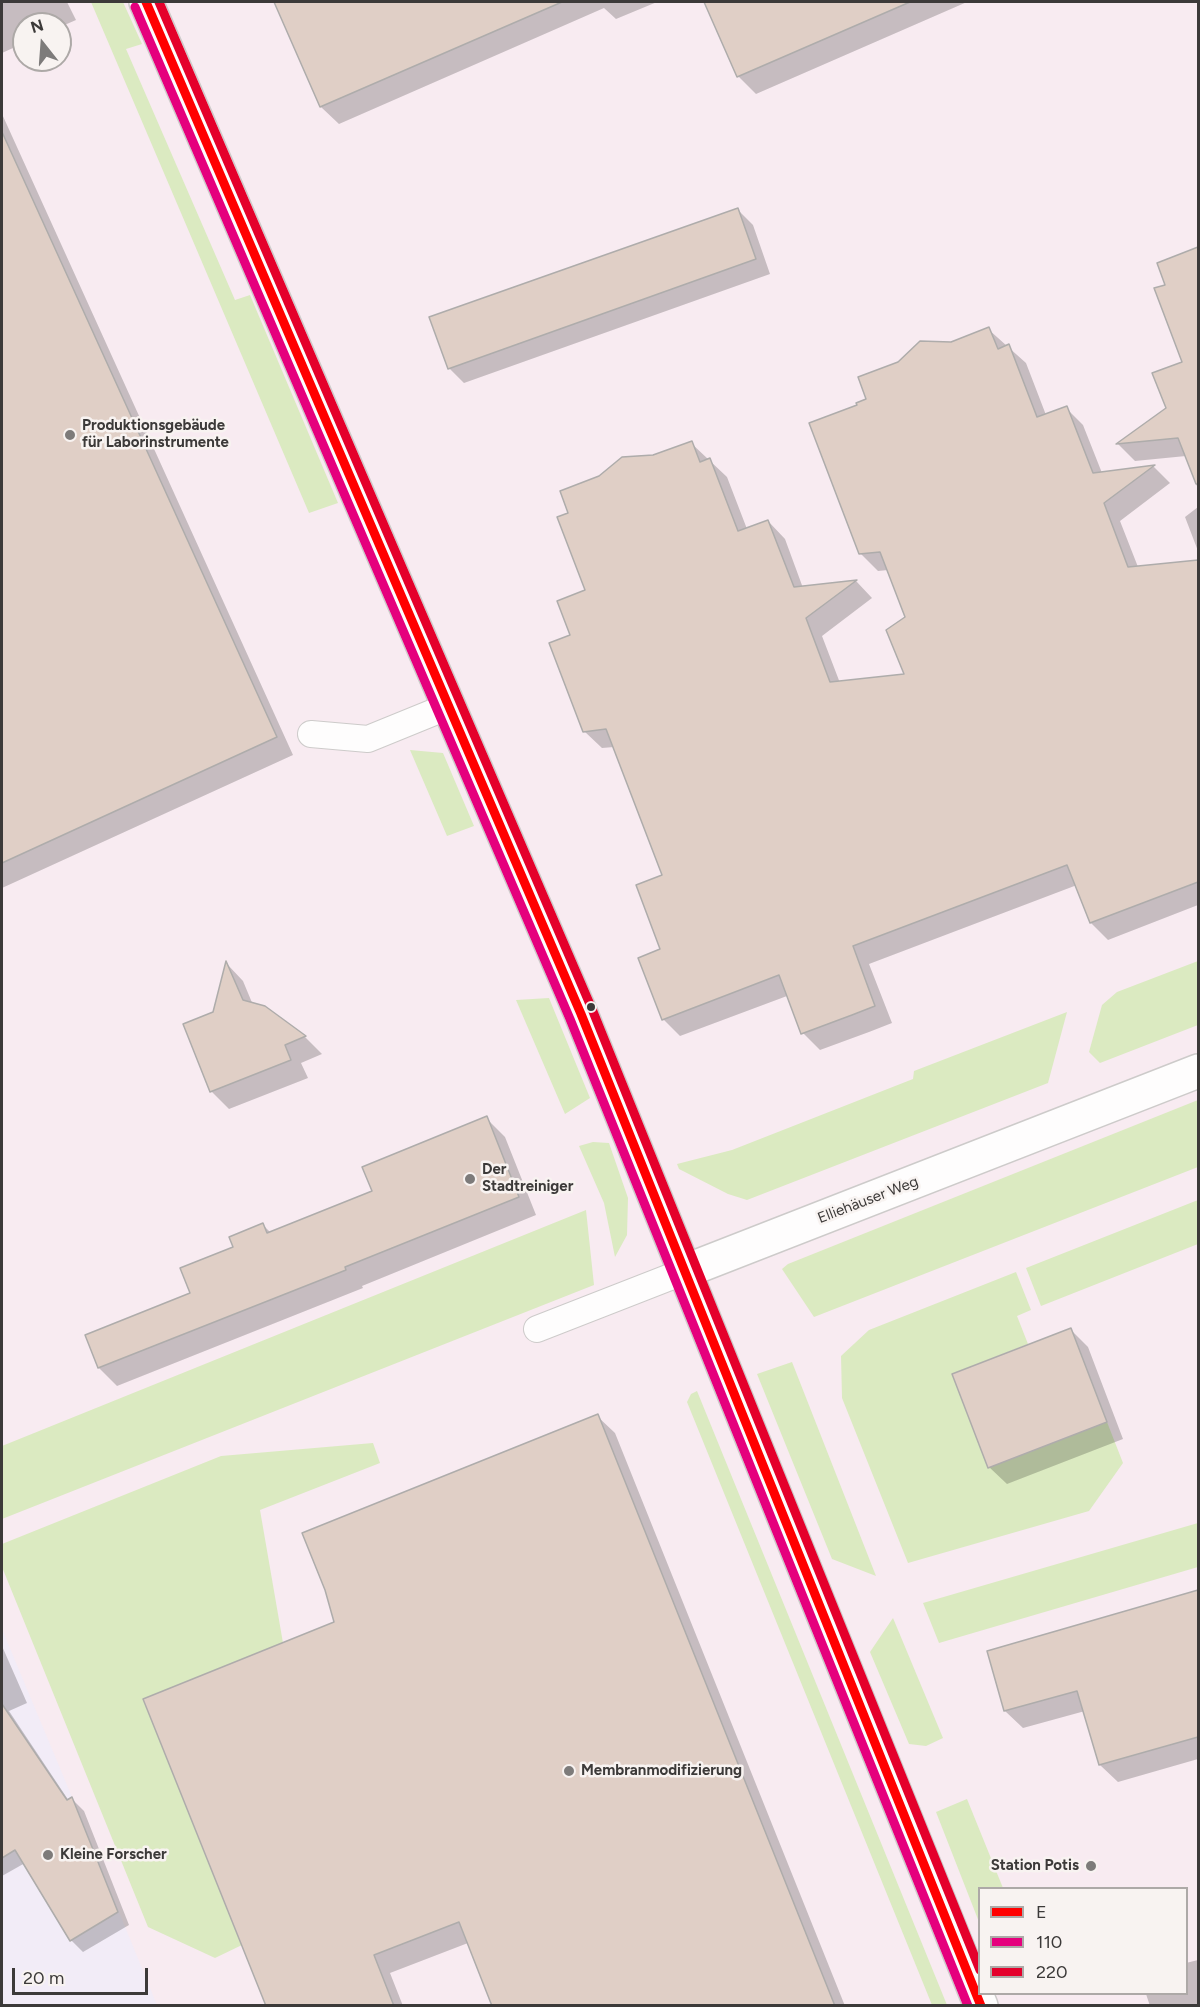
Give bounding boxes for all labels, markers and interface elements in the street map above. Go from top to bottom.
north arrow [12,12,72,72]
text: N [28,15,46,37]
place label: Produktionsgebäude für Laborinstrumente [82,417,229,452]
marker: Produktionsgebäude für Laborinstrumente [63,428,77,442]
unlabelled marker [585,1001,597,1013]
place label: Der Stadtreiniger [482,1161,573,1196]
marker: Der Stadtreiniger [463,1172,477,1186]
street label: Elliehäuser Weg [815,1173,921,1227]
place label: Membranmodifizierung [581,1762,742,1780]
marker: Membranmodifizierung [562,1764,576,1778]
place label: Kleine Forscher [60,1846,167,1864]
marker: Kleine Forscher [41,1848,55,1862]
place label: Station Potis [991,1857,1079,1875]
marker: Station Potis [1084,1859,1098,1873]
legend [978,1887,1188,1995]
text: E [1036,1901,1047,1923]
text: 110 [1036,1931,1062,1953]
scale bar [15,1956,152,1994]
text: 220 [1036,1961,1068,1983]
text: 20 m [23,1967,64,1989]

